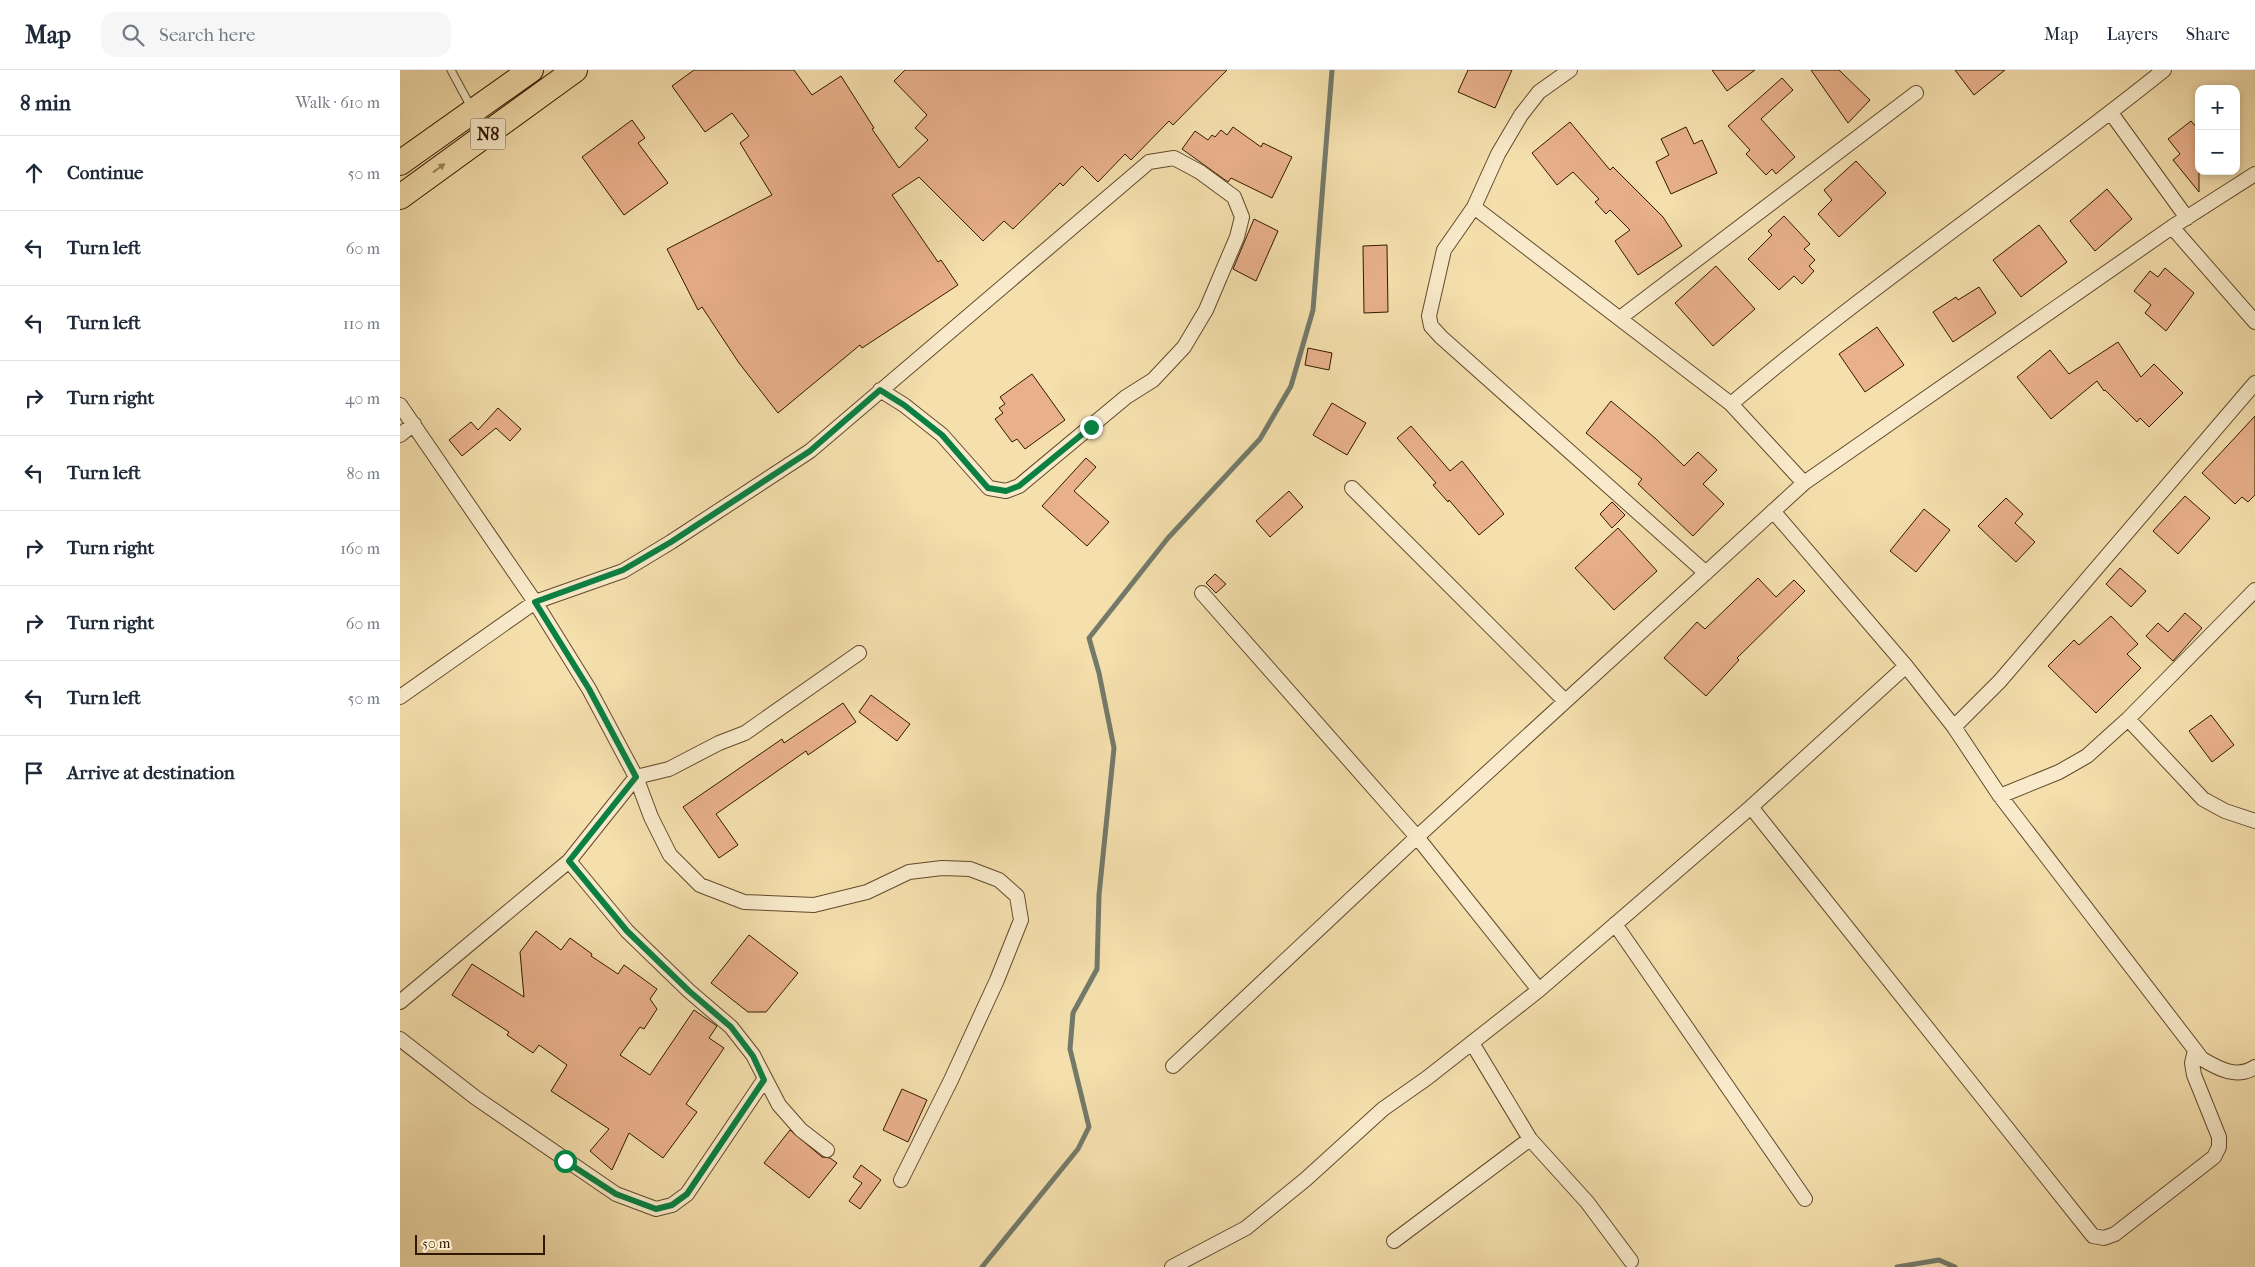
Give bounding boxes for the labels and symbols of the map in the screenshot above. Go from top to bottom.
road number: N8 [470,119,506,150]
one-way arrow [433,164,446,174]
route end [1080,416,1103,439]
route start [554,1150,577,1173]
scale bar [415,1232,545,1255]

